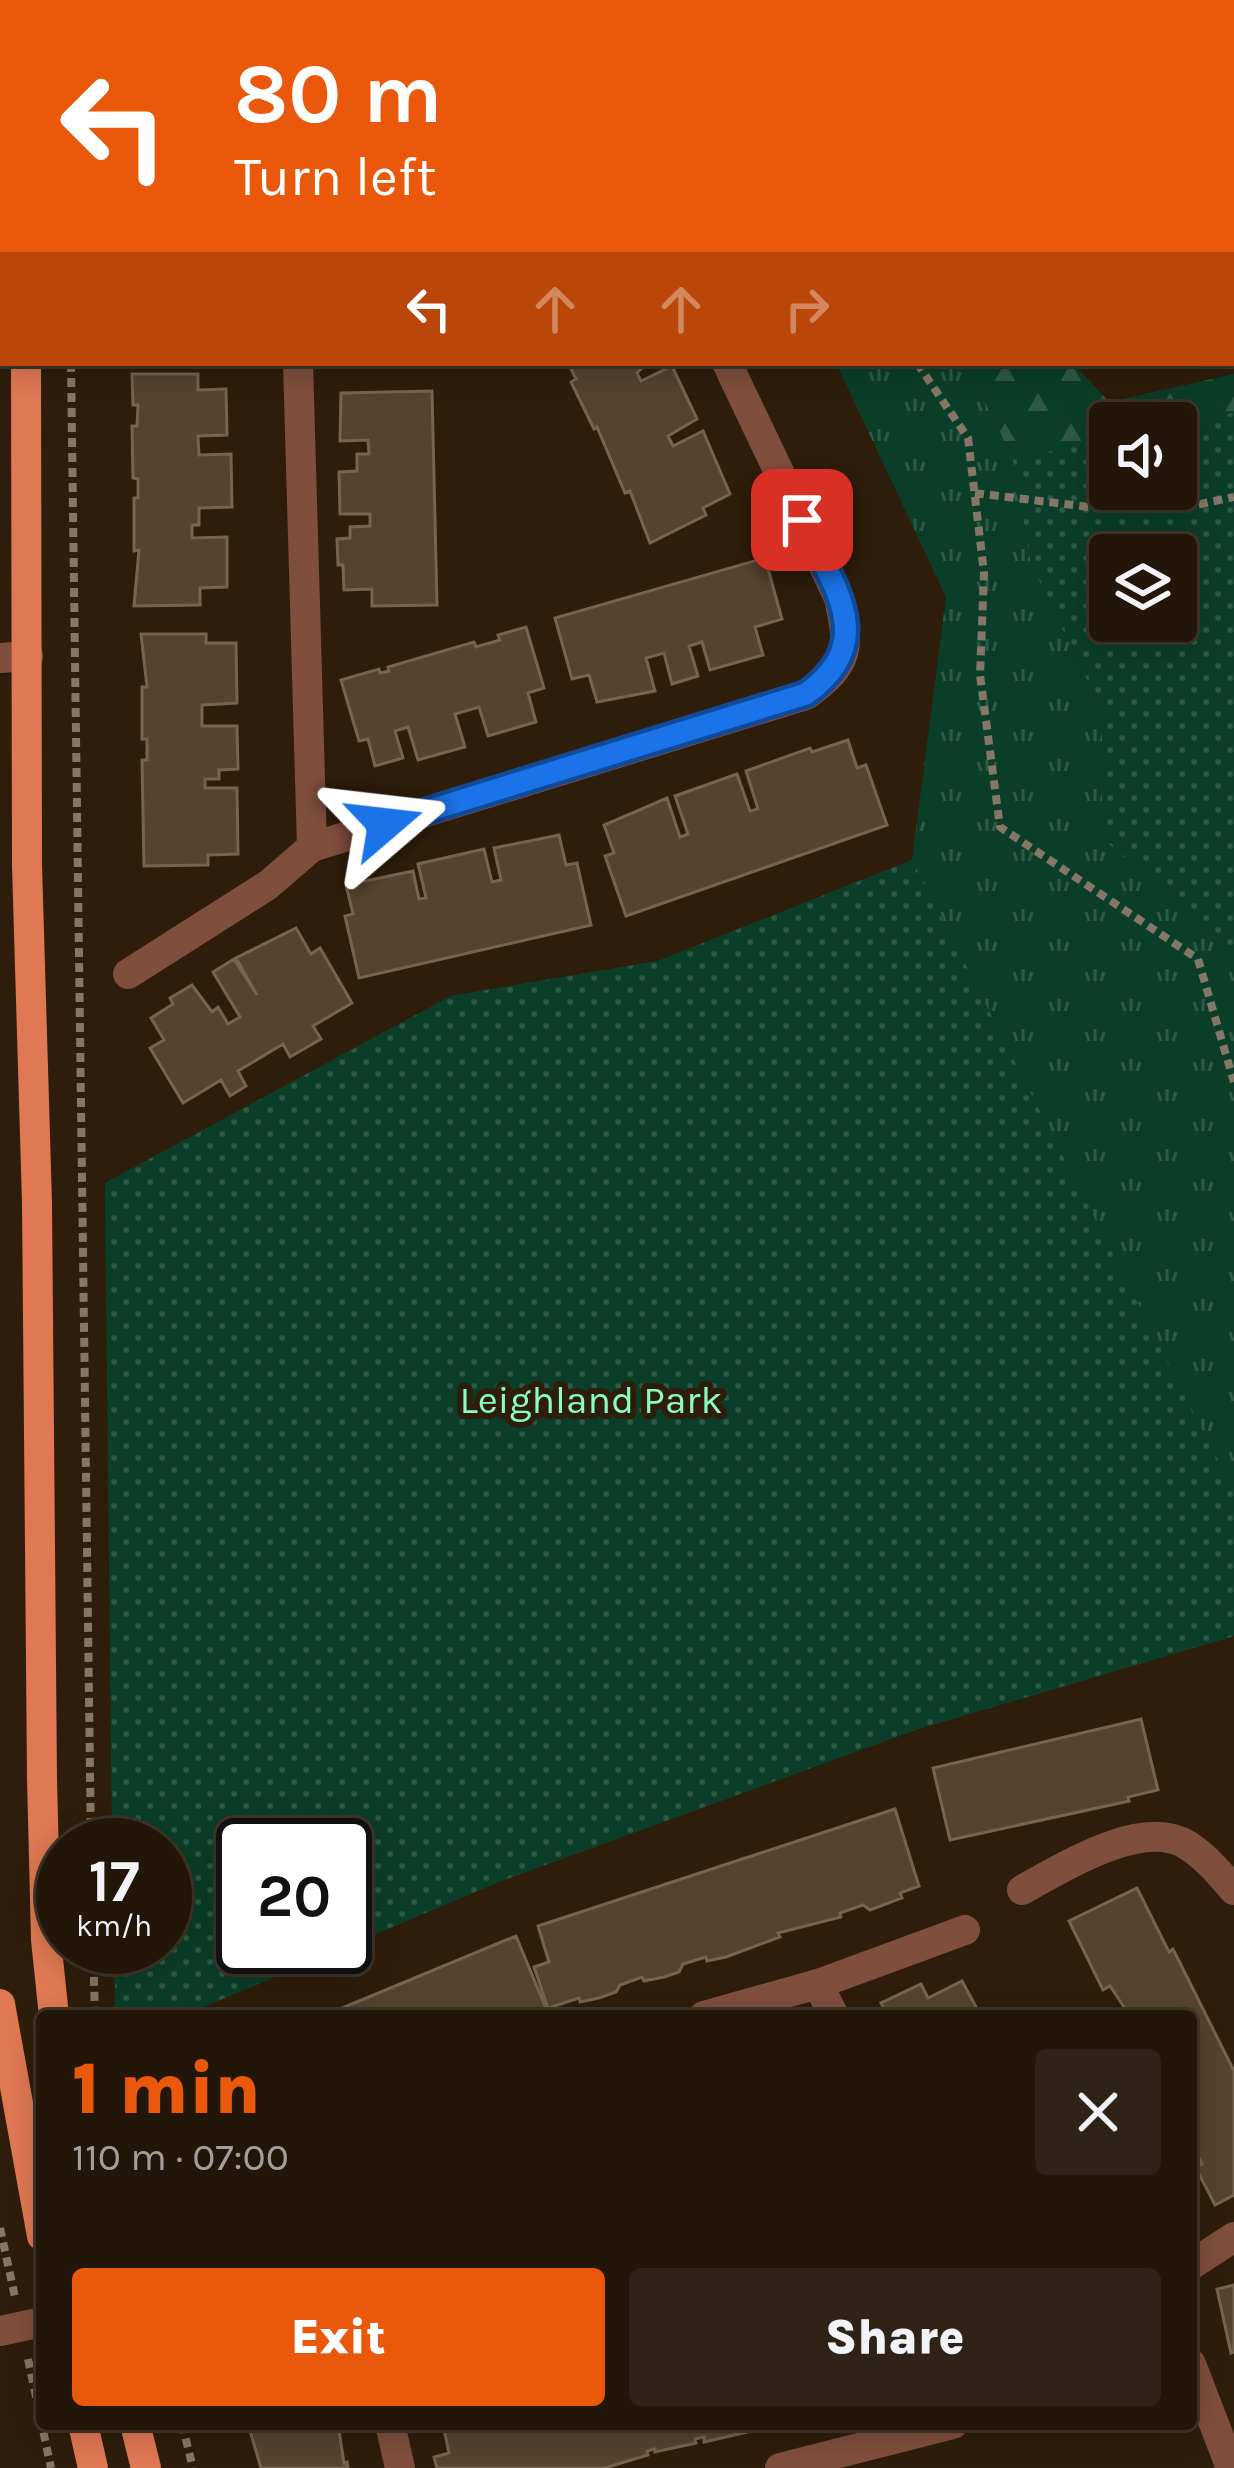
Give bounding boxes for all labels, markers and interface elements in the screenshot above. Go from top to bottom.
text: 80 m [234,45,442,143]
icon: left [36,48,192,204]
text: Turn left [234,145,437,209]
icon: left [396,276,462,342]
icon: ahead [522,276,588,342]
icon: ahead [648,276,714,342]
icon: right [774,276,840,342]
map controls [1089,402,1197,642]
button: sound [1089,402,1197,510]
pin [751,469,853,571]
icon: arrive [769,487,835,553]
button: layers [1089,534,1197,642]
position arrow [322,761,448,887]
park label: Leighland Park [460,1377,722,1423]
speed limit sign: 20 [216,1818,372,1974]
text: 17 [88,1846,140,1916]
text: km/h [76,1908,152,1944]
text: 1 min [72,2047,261,2131]
button: close [1035,2049,1161,2175]
text: 110 m · 07:00 [72,2134,289,2180]
button: Exit [72,2268,605,2406]
button: Share [629,2268,1161,2406]

